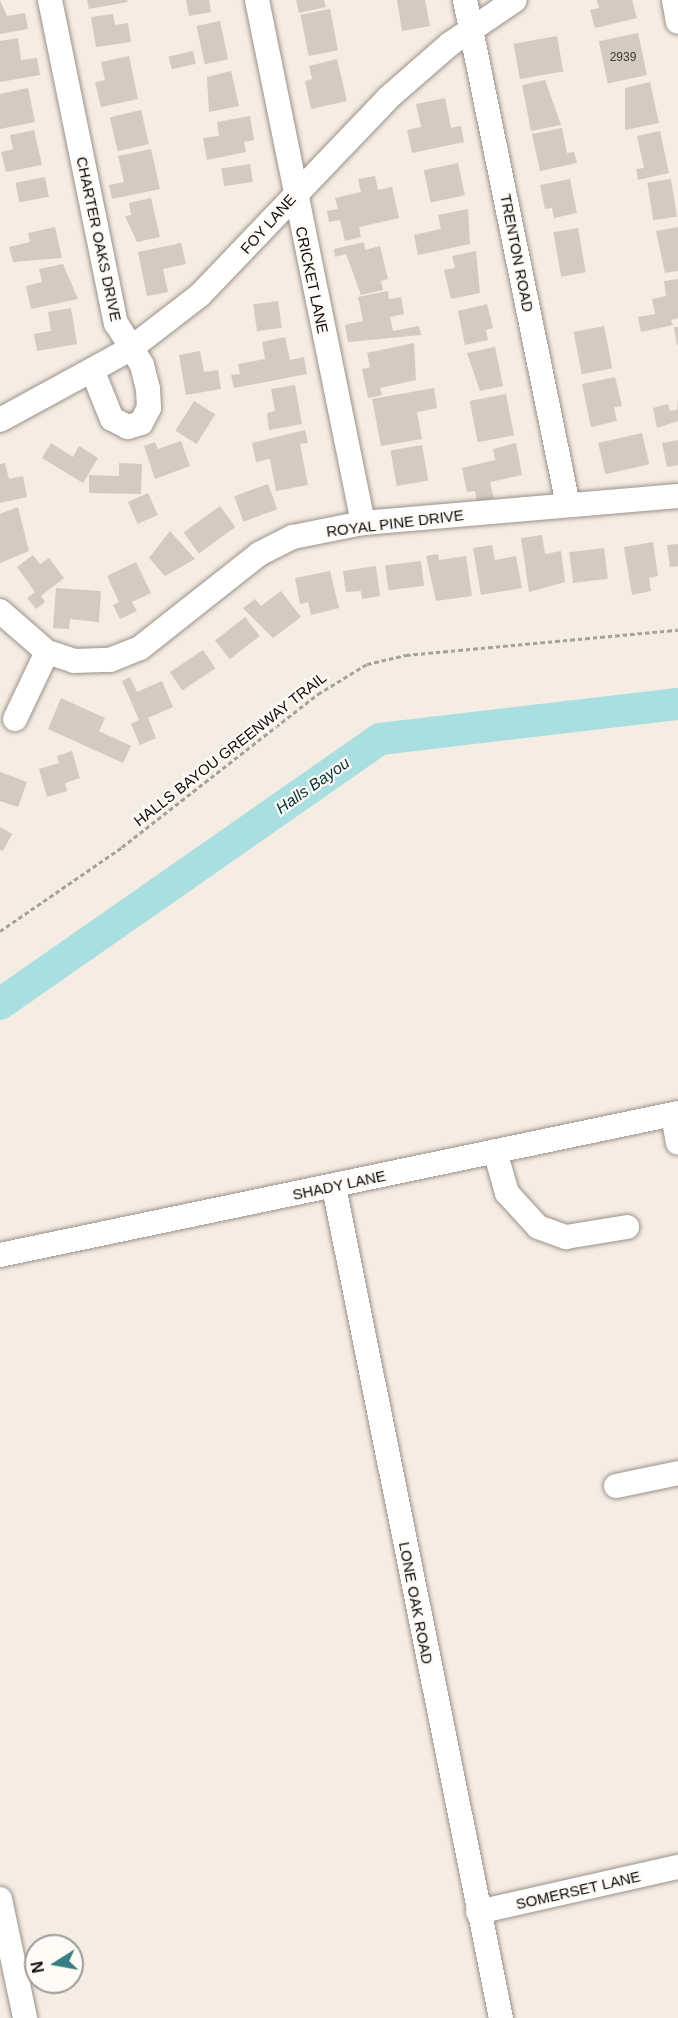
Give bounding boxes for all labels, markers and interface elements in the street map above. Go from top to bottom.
house number: 2939 [610,51,636,65]
street label: CHARTER OAKS DRIVE [73,155,125,323]
street label: FOY LANE [236,190,300,258]
street label: TRENTON ROAD [497,193,537,313]
street label: CRICKET LANE [292,225,332,335]
street label: ROYAL PINE DRIVE [325,506,465,540]
street label: HALLS BAYOU GREENWAY TRAIL [130,668,330,830]
water label: Halls Bayou [273,754,353,818]
street label: SHADY LANE [291,1166,387,1204]
street label: LONE OAK ROAD [395,1540,437,1666]
street label: SOMERSET LANE [514,1867,642,1913]
north arrow [24,1934,84,1994]
text: N [28,1960,47,1974]

